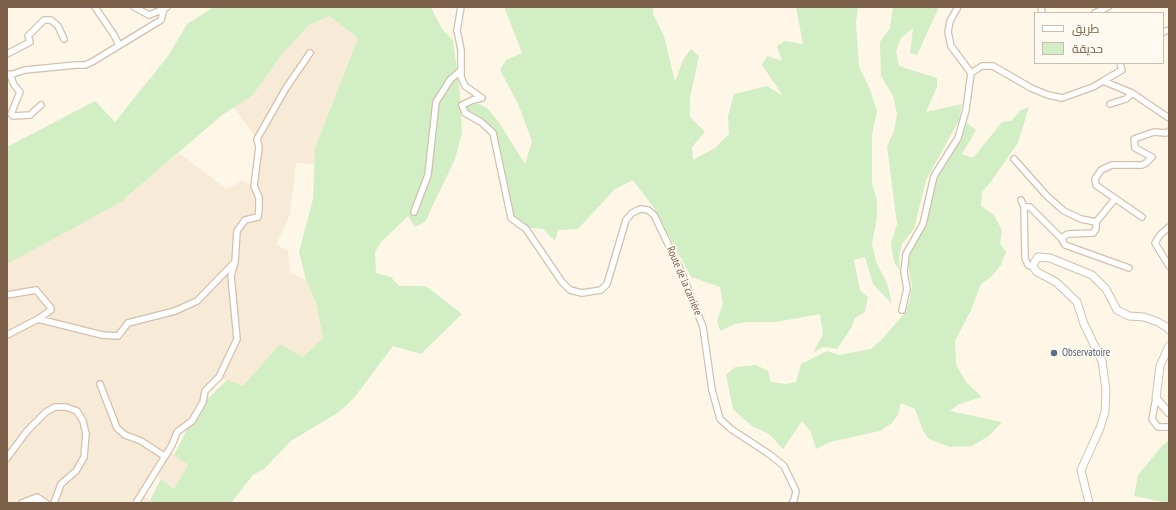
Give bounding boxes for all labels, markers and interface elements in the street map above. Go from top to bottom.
legend [1034,12,1164,64]
text: طريق [1072,21,1099,36]
text: حديقة [1072,41,1103,56]
street label: Route de la carrière [663,244,705,318]
place label: Observatoire [1062,346,1110,360]
marker: Observatoire [1049,348,1059,358]

